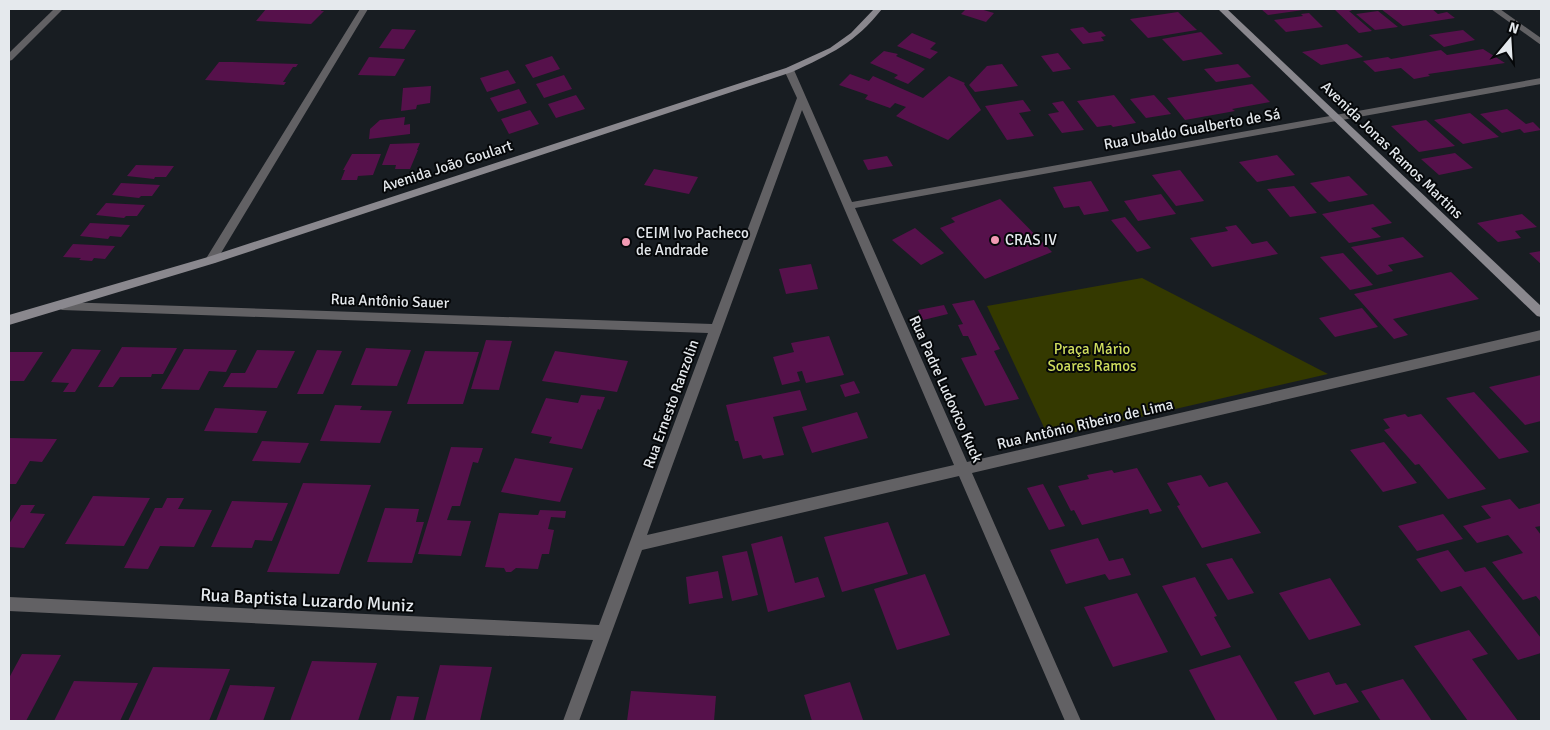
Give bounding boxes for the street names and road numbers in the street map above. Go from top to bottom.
street label: Avenida Jonas Ramos Martins [1317,77,1467,223]
street label: Rua Ubaldo Gualberto de Sá [1102,105,1282,153]
street label: Avenida João Goulart [379,136,515,196]
street label: Rua Antônio Sauer [330,290,450,312]
street label: Rua Padre Ludovico Kuck [905,313,987,466]
street label: Rua Ernesto Ranzolin [639,337,703,471]
street label: Rua Antônio Ribeiro de Lima [995,395,1175,453]
street label: Rua Baptista Luzardo Muniz [200,583,414,617]

